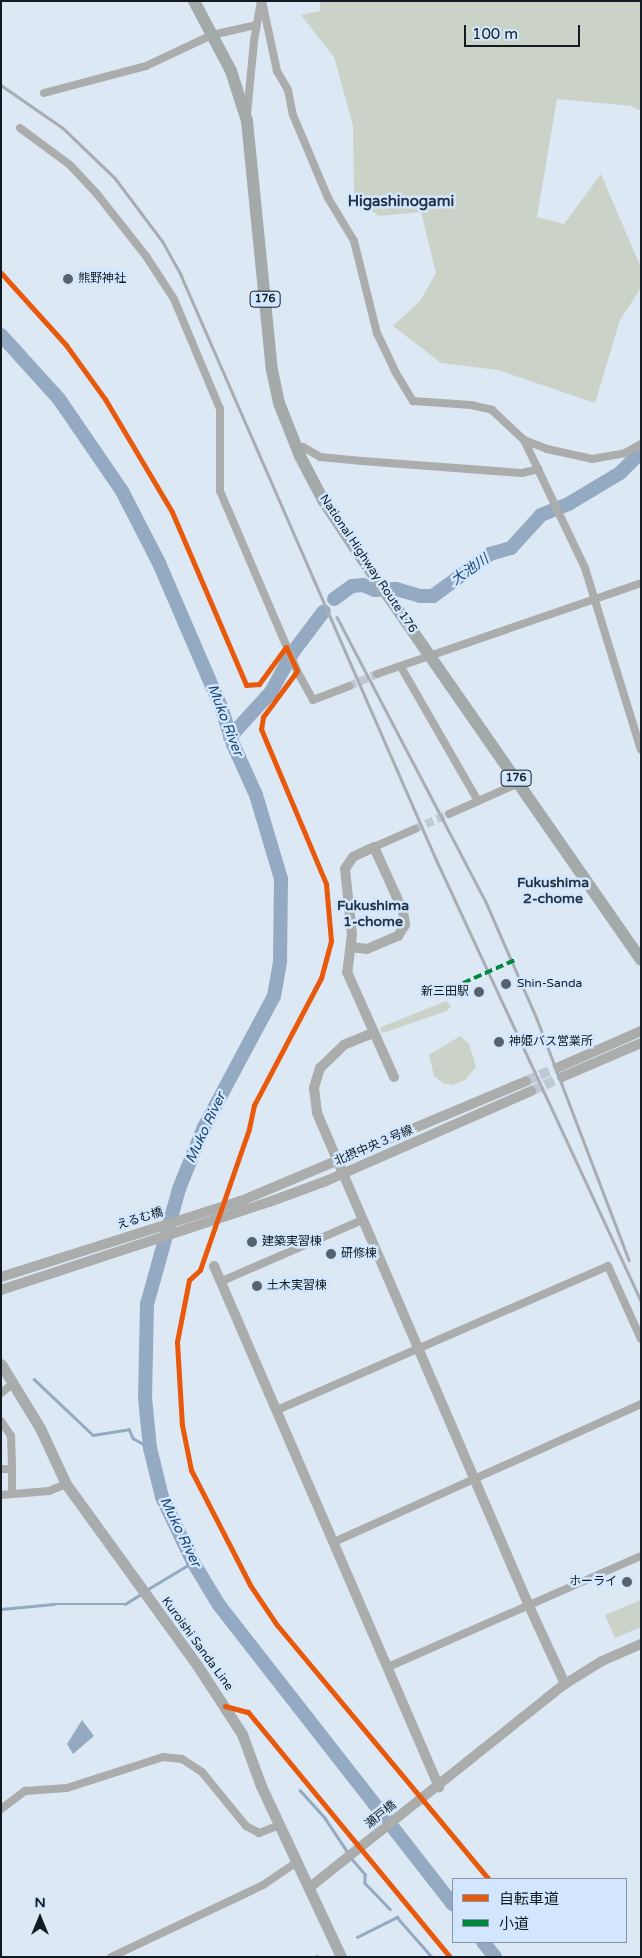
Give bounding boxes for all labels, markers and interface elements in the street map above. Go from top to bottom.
scale bar [467,15,583,47]
text: 100 m [472,25,518,43]
district label: Higashinogami [348,193,454,211]
place label: 熊野神社 [78,272,126,286]
marker: 熊野神社 [62,273,74,285]
road number: 176 [249,290,281,308]
street label: National Highway Route 176 [316,492,420,636]
water label: 大池川 [448,551,492,589]
water label: Muko River [204,682,246,758]
road number: 176 [500,770,532,786]
district label: Fukushima 2-chome [517,875,589,908]
district label: Fukushima 1-chome [337,898,409,930]
marker: Shin-Sanda [499,977,513,991]
place label: Shin-Sanda [517,977,582,991]
place label: 新三田駅 [421,985,469,999]
marker: 新三田駅 [473,986,485,998]
place label: 神姫バス営業所 [509,1035,593,1049]
marker: 神姫バス営業所 [493,1036,505,1048]
water label: Muko River [182,1090,230,1166]
street label: 北摂中央３号線 [333,1123,415,1169]
street label: えるむ橋 [115,1205,165,1233]
place label: 建築実習棟 [262,1235,322,1249]
marker: 建築実習棟 [246,1236,258,1248]
place label: 研修棟 [341,1247,377,1261]
marker: 研修棟 [325,1248,337,1260]
place label: 土木実習棟 [267,1279,327,1293]
marker: 土木実習棟 [251,1280,263,1292]
water label: Muko River [156,1494,204,1570]
place label: ホーライ [569,1575,617,1589]
marker: ホーライ [621,1576,633,1588]
street label: Kuroishi Sanda Line [158,1594,236,1694]
street label: 瀬戸橋 [362,1798,400,1832]
legend [452,1878,627,1943]
text: 自転車道 [499,1890,559,1908]
north arrow [15,1893,65,1943]
text: N [34,1894,46,1911]
text: 小道 [499,1915,529,1933]

